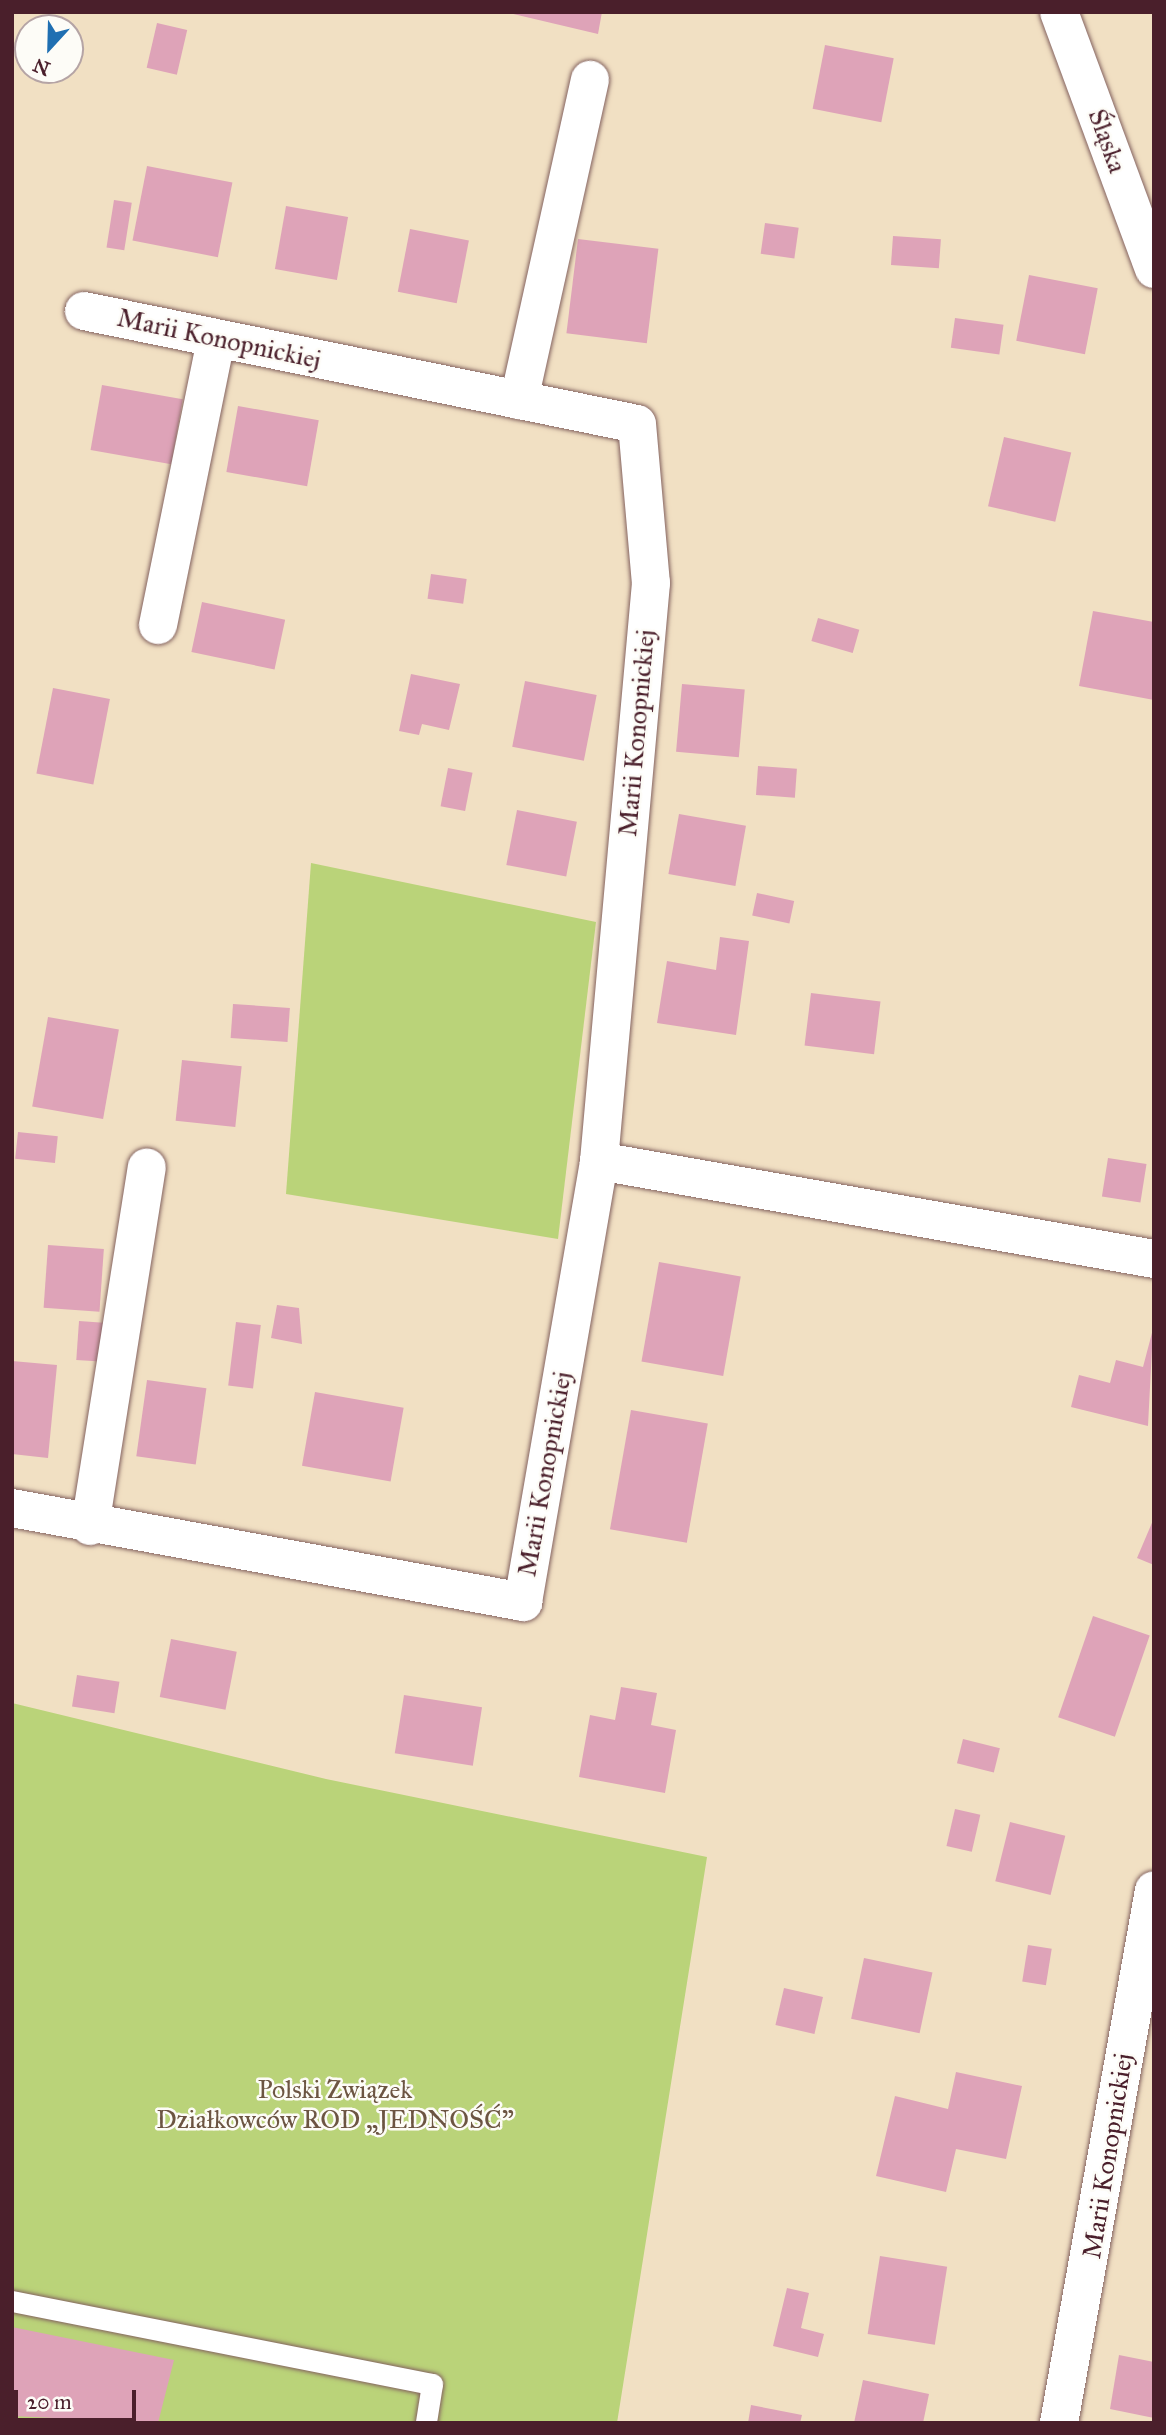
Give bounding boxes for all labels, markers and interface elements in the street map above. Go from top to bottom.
north arrow [14,14,84,84]
text: N [30,53,53,81]
street label: Śląska [1081,105,1133,177]
street label: Marii Konopnickiej [114,302,324,376]
street label: Marii Konopnickiej [612,628,662,838]
street label: Marii Konopnickiej [512,1369,578,1579]
street label: Marii Konopnickiej [1076,2051,1140,2261]
park label: Polski Związek Działkowców ROD „JEDNOŚĆ” [156,2074,514,2136]
scale bar [18,2376,140,2420]
text: 20 m [27,2389,72,2415]

